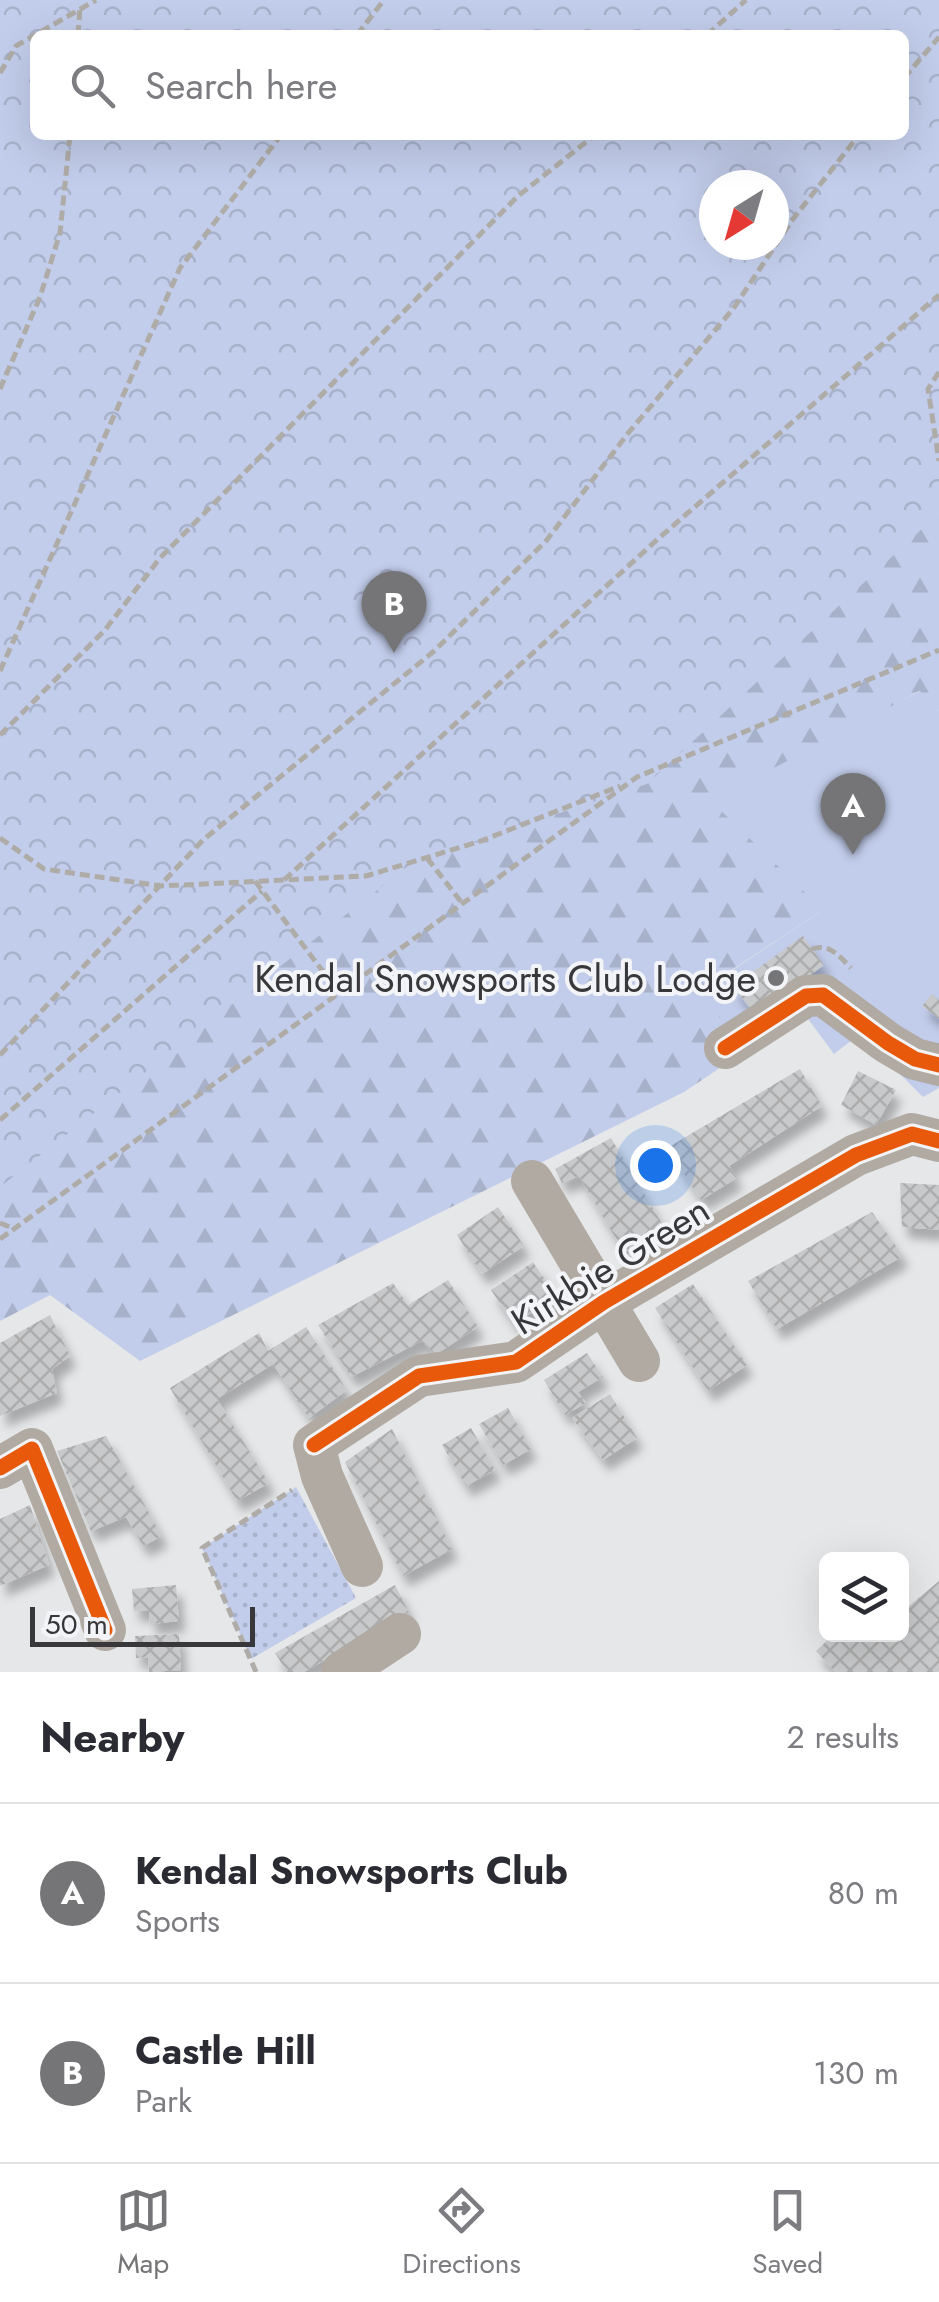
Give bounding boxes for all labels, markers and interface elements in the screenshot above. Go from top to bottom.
search box [30,30,909,140]
icon: search [65,58,120,113]
text: Search here [145,58,337,113]
north arrow [699,170,789,260]
pin: B [362,570,426,653]
pin: A [820,772,886,855]
place label: Kendal Snowsports Club Lodge [254,951,756,1006]
marker: Kendal Snowsports Club Lodge [765,967,787,989]
your location [630,1140,681,1191]
street label: Kirkbie Green [500,1182,720,1348]
map controls [819,1552,909,1642]
button: layers [819,1552,909,1642]
scale bar [30,1602,255,1646]
text: 50 m [45,1604,108,1645]
text: Nearby [40,1707,184,1768]
text: 2 results [787,1714,899,1760]
text: Kendal Snowsports Club [135,1843,568,1898]
text: A [61,1870,84,1916]
text: 80 m [828,1870,899,1916]
text: Sports [135,1898,220,1944]
text: Castle Hill [135,2023,316,2078]
text: B [62,2050,83,2096]
text: 130 m [813,2050,899,2096]
text: Park [135,2078,192,2124]
tab: Map [116,2183,171,2284]
tab: Directions [402,2183,521,2284]
tab: Saved [752,2183,823,2284]

